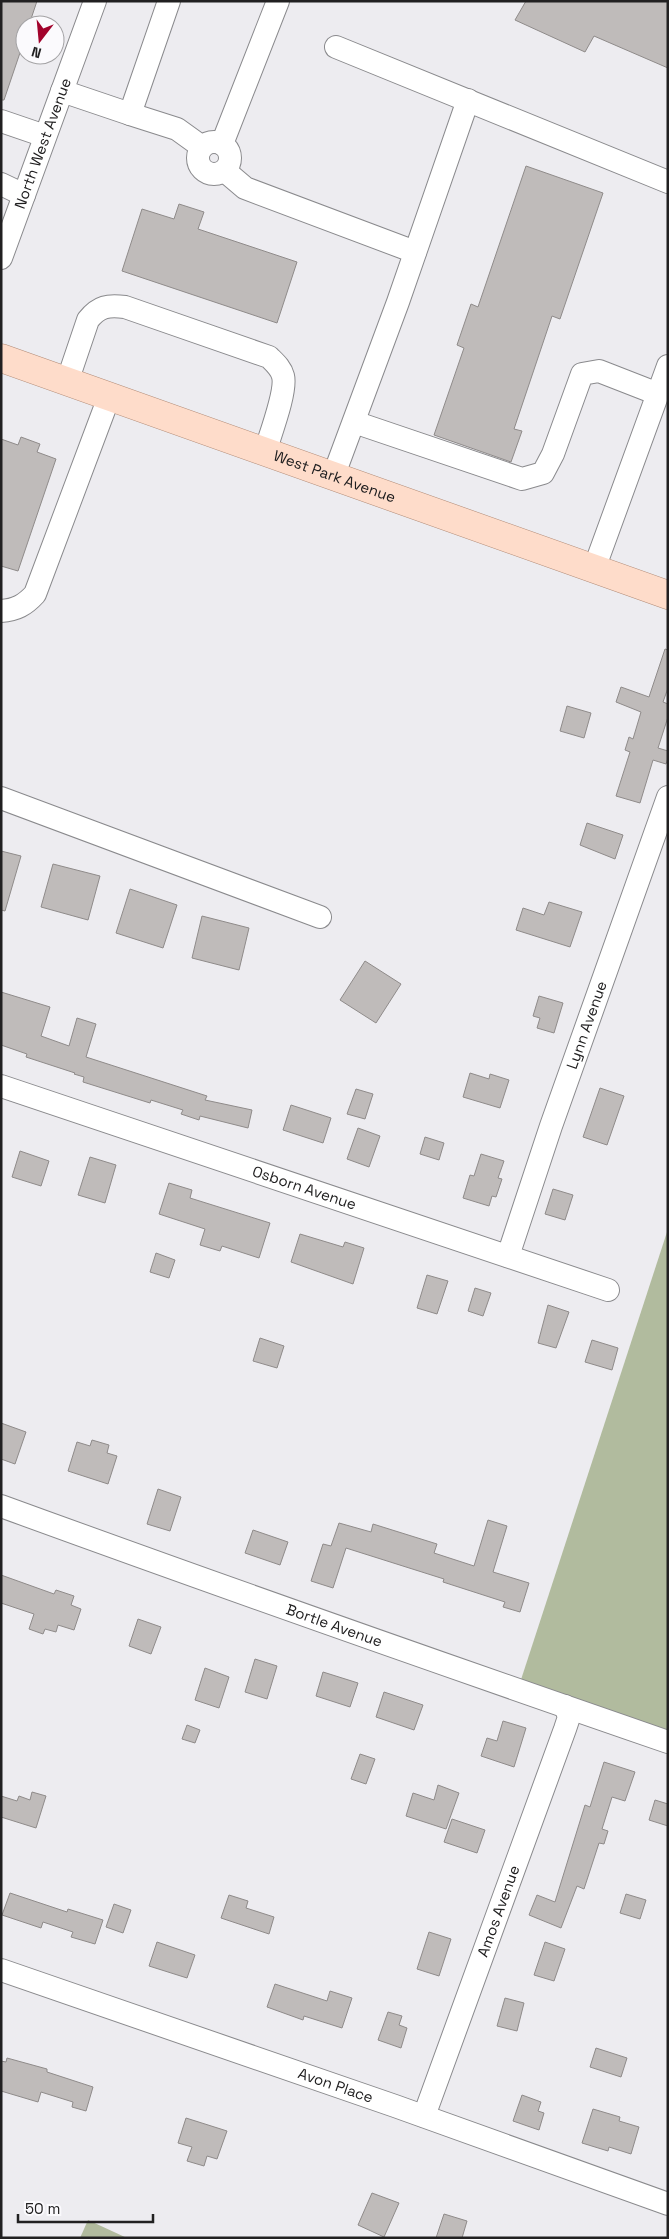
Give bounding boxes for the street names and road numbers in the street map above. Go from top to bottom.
street label: North West Avenue [10,75,75,211]
street label: West Park Avenue [271,446,398,507]
street label: Lynn Avenue [562,978,611,1072]
street label: Osborn Avenue [250,1161,359,1214]
street label: Bortle Avenue [284,1599,385,1651]
street label: Amos Avenue [473,1862,524,1959]
street label: Avon Place [296,2063,376,2107]

